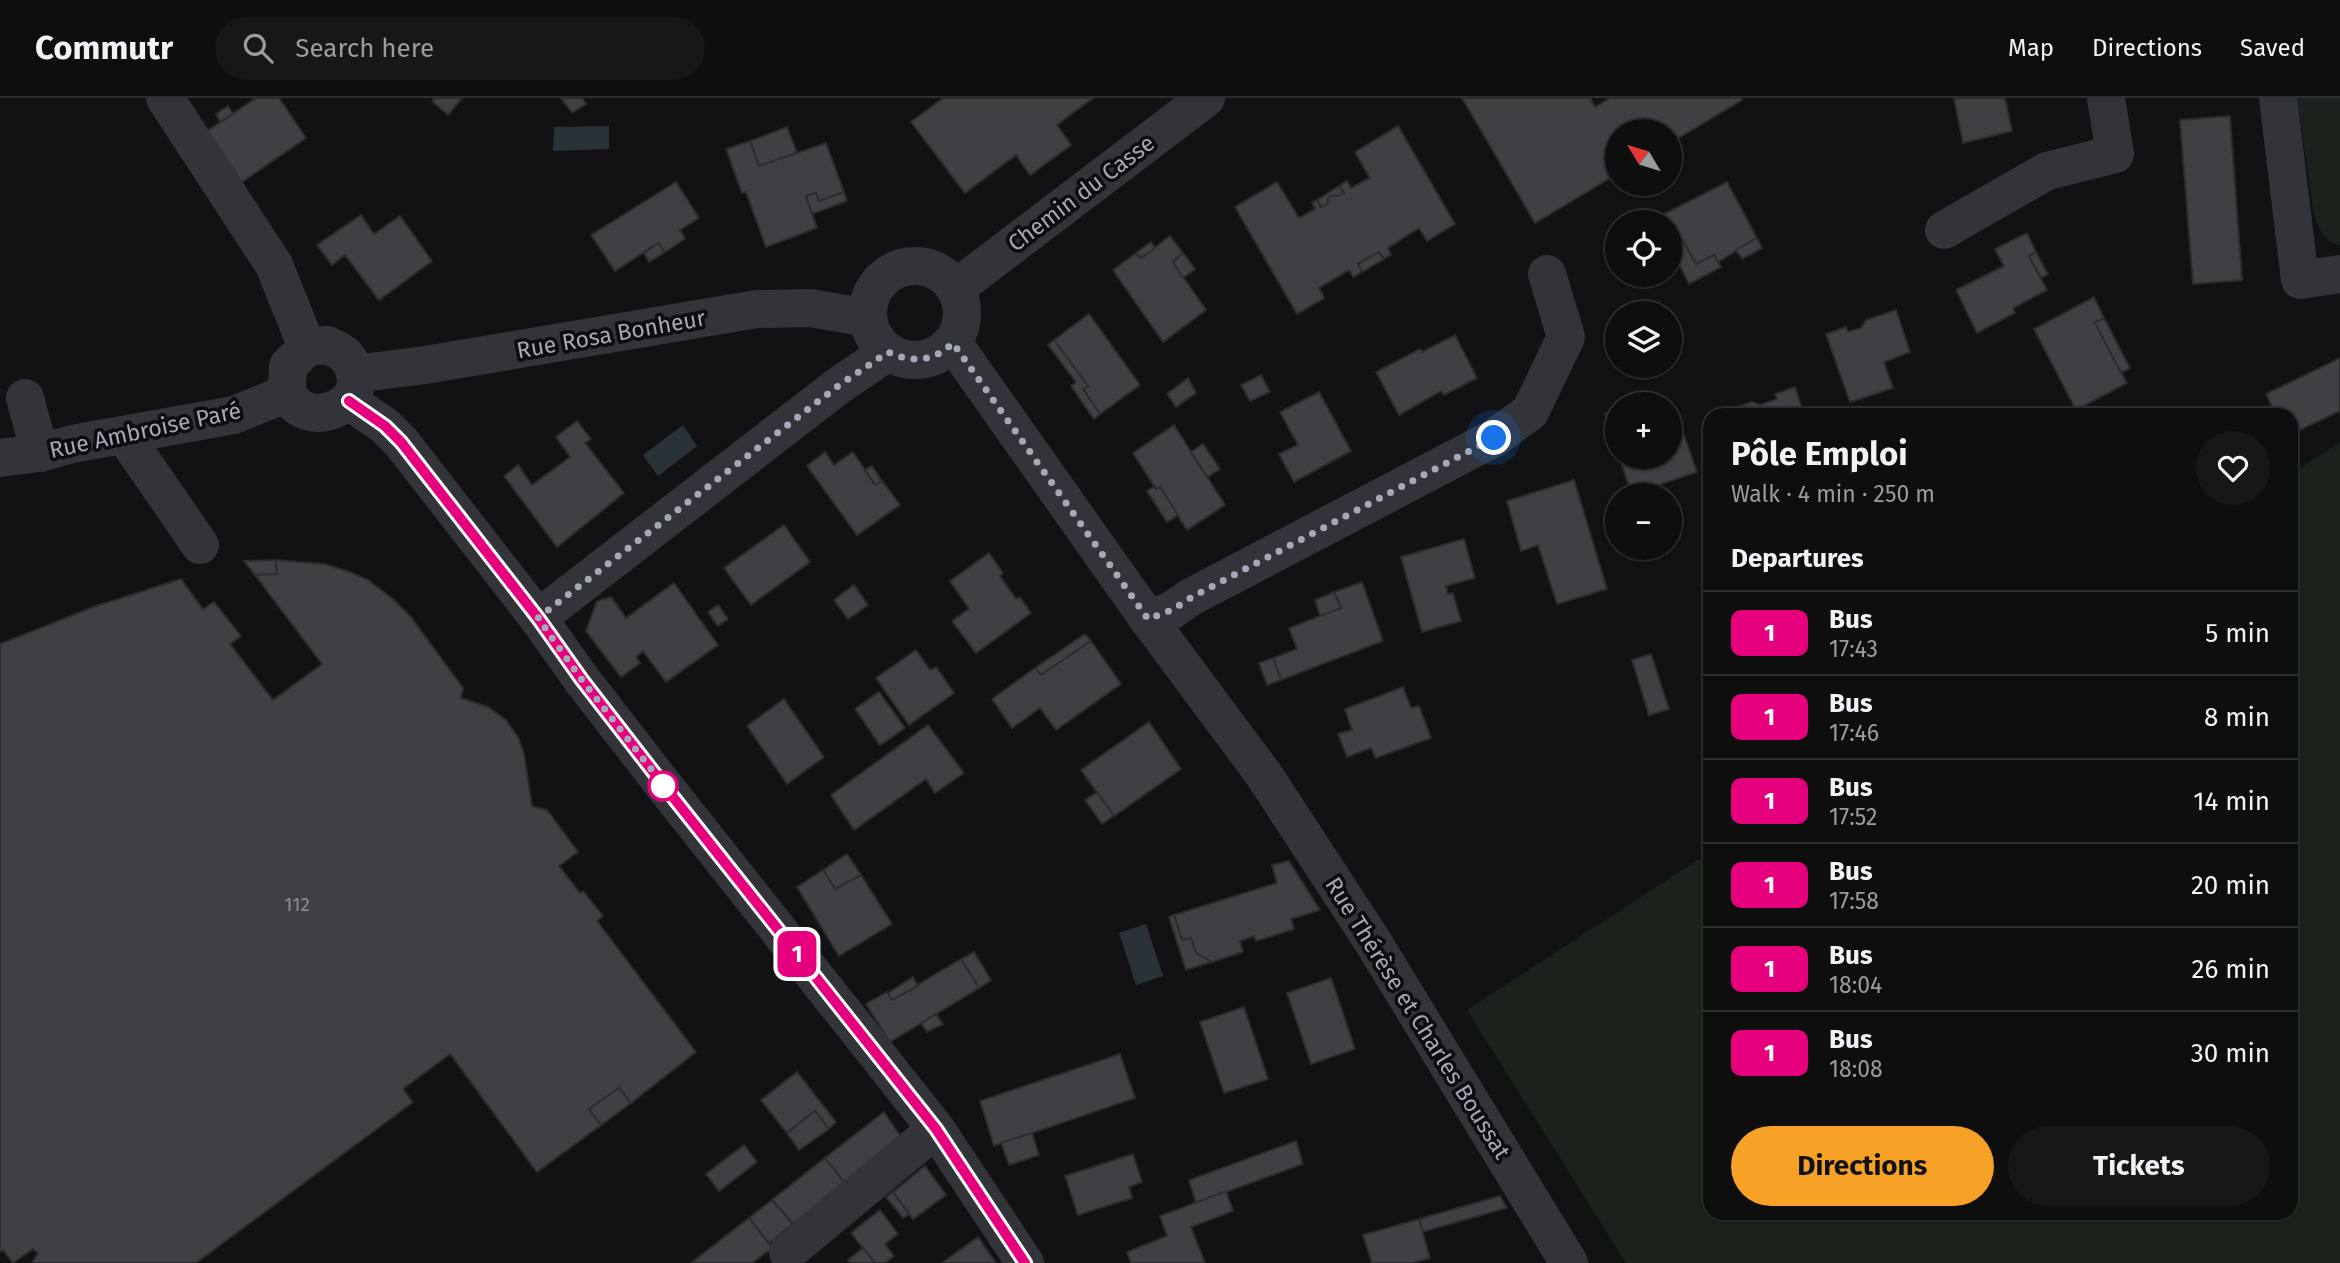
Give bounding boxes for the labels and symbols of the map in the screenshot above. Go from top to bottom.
north arrow [1605,119,1682,196]
street label: Chemin du Casse [1002,129,1160,257]
street label: Rue Rosa Bonheur [514,304,708,364]
street label: Rue Ambroise Paré [47,396,243,464]
your location [1476,420,1511,455]
unlabelled marker [648,771,678,801]
street label: Rue Thérèse et Charles Boussat [1319,872,1517,1165]
house number: 112 [284,893,310,916]
line badge: 1 [774,931,820,977]

